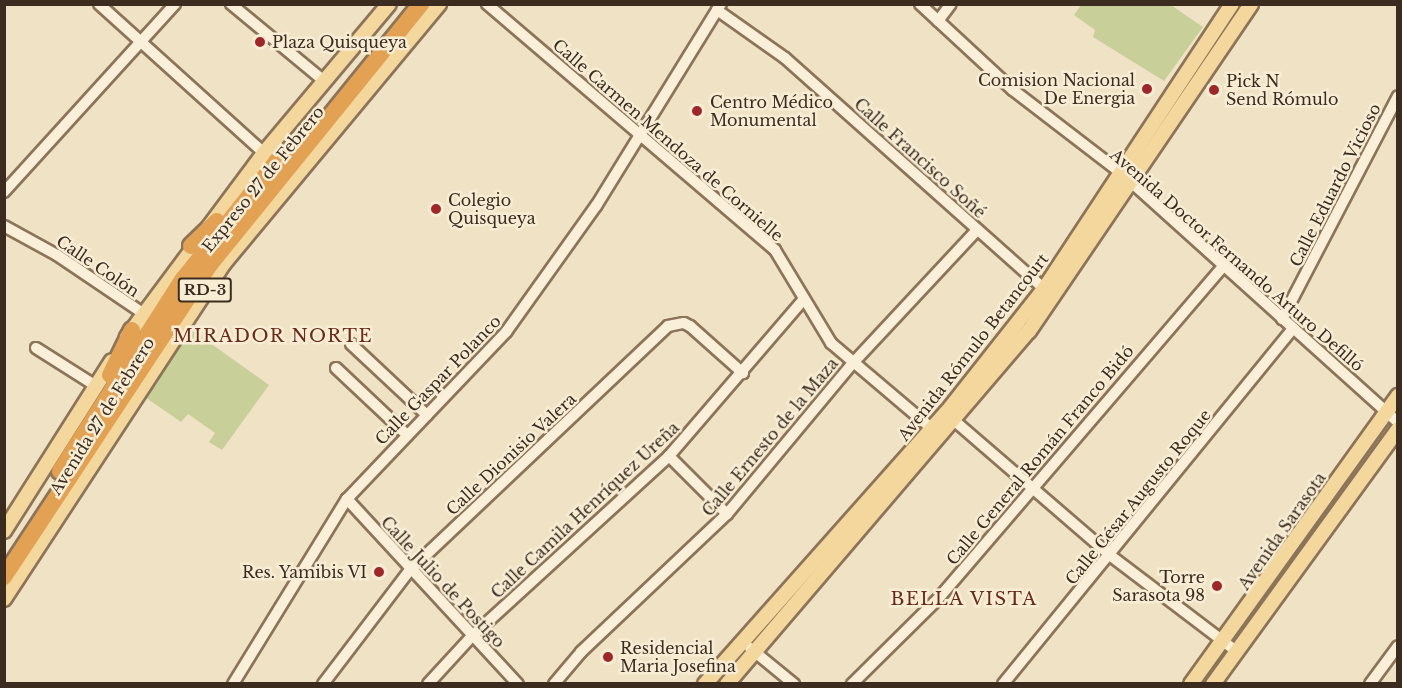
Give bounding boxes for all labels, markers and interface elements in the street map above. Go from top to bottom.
place label: Plaza Quisqueya [272,32,407,52]
marker: Plaza Quisqueya [253,35,267,49]
street label: Calle Carmen Mendoza de Cornielle [549,35,787,245]
place label: Comision Nacional De Energia [978,70,1135,108]
place label: Pick N Send Rómulo [1226,71,1338,109]
marker: Comision Nacional De Energia [1140,82,1154,96]
marker: Pick N Send Rómulo [1207,83,1221,97]
place label: Centro Médico Monumental [710,92,833,130]
street label: Calle Francisco Soñé [850,94,990,222]
street label: Calle Eduardo Vicioso [1285,100,1385,270]
street label: Expreso 27 de Febrero [198,102,328,256]
marker: Centro Médico Monumental [688,102,706,120]
street label: Avenida Doctor Fernando Arturo Defilló [1106,144,1368,376]
place label: Colegio Quisqueya [448,190,536,228]
marker: Colegio Quisqueya [429,202,443,216]
street label: Calle Colón [53,231,143,301]
street label: Avenida Rómulo Betancourt [894,249,1052,445]
road number: RD-3 [176,278,234,302]
street label: Calle Gaspar Polanco [371,311,505,449]
district label: MIRADOR NORTE [173,325,373,347]
street label: Avenida 27 de Febrero [46,334,158,498]
street label: Calle General Román Franco Bidó [942,341,1138,569]
street label: Calle Ernesto de la Maza [698,354,842,520]
street label: Calle Dionisio Valera [442,389,580,519]
street label: Calle César Augusto Roque [1061,405,1215,589]
street label: Calle Camila Henríquez Ureña [487,418,683,602]
street label: Avenida Sarasota [1234,469,1330,593]
street label: Calle Julio de Postigo [377,512,509,652]
place label: Res. Yamibis VI [241,562,367,582]
marker: Res. Yamibis VI [372,565,386,579]
place label: Torre Sarasota 98 [1112,567,1205,605]
marker: Torre Sarasota 98 [1210,579,1224,593]
district label: BELLA VISTA [890,588,1038,610]
place label: Residencial Maria Josefina [620,638,736,676]
marker: Residencial Maria Josefina [601,650,615,664]

